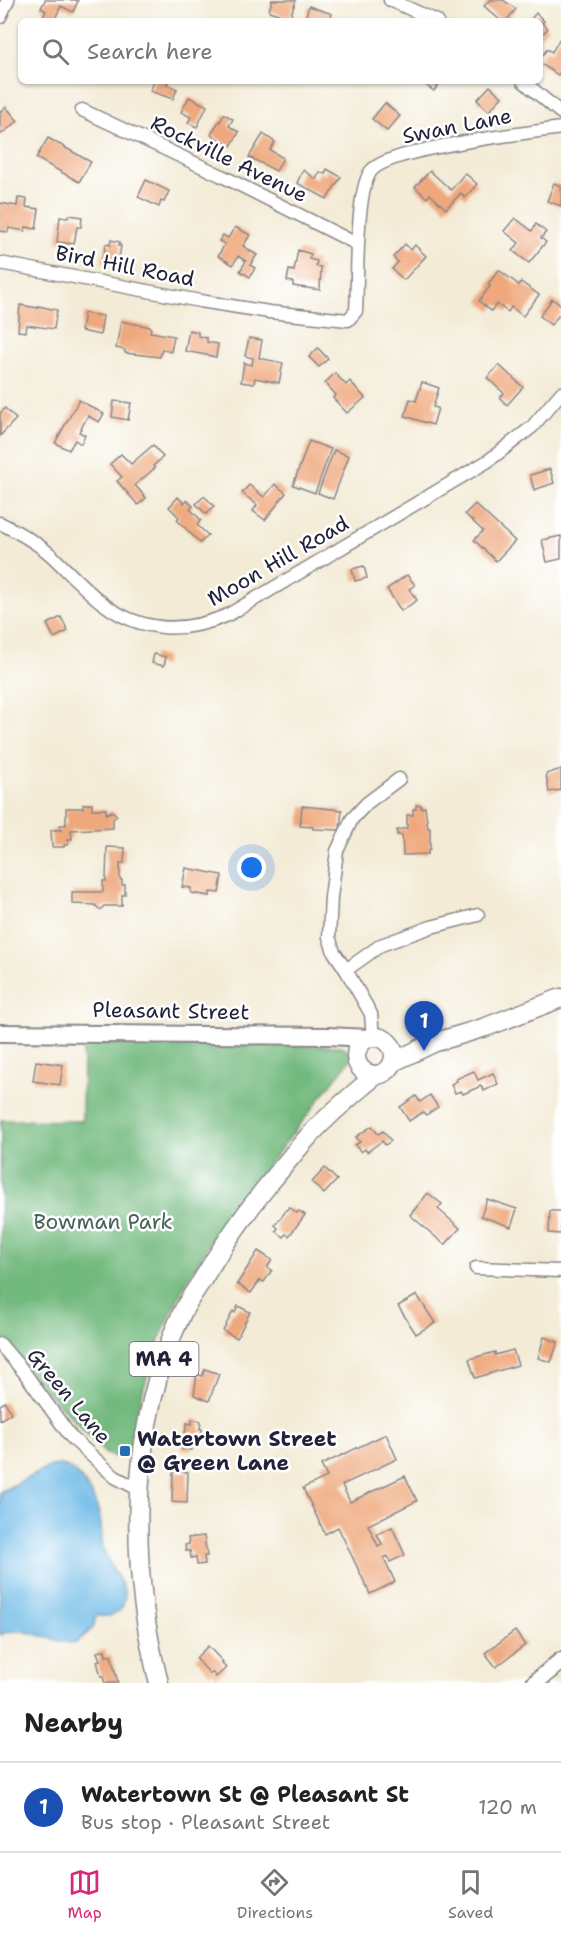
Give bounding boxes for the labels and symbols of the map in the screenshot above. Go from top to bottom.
street label: Swan Lane [400,102,514,150]
street label: Rockville Avenue [146,109,312,209]
street label: Bird Hill Road [53,239,197,293]
street label: Moon Hill Road [202,509,354,613]
your location [237,853,266,882]
street label: Pleasant Street [92,996,250,1026]
pin: 1 [404,1002,444,1051]
park label: Bowman Park [33,1208,173,1236]
street label: Green Lane [21,1342,117,1450]
road number: MA 4 [130,1342,198,1376]
place label: Watertown Street @ Green Lane [137,1425,336,1477]
marker: Watertown Street @ Green Lane [118,1444,132,1458]

